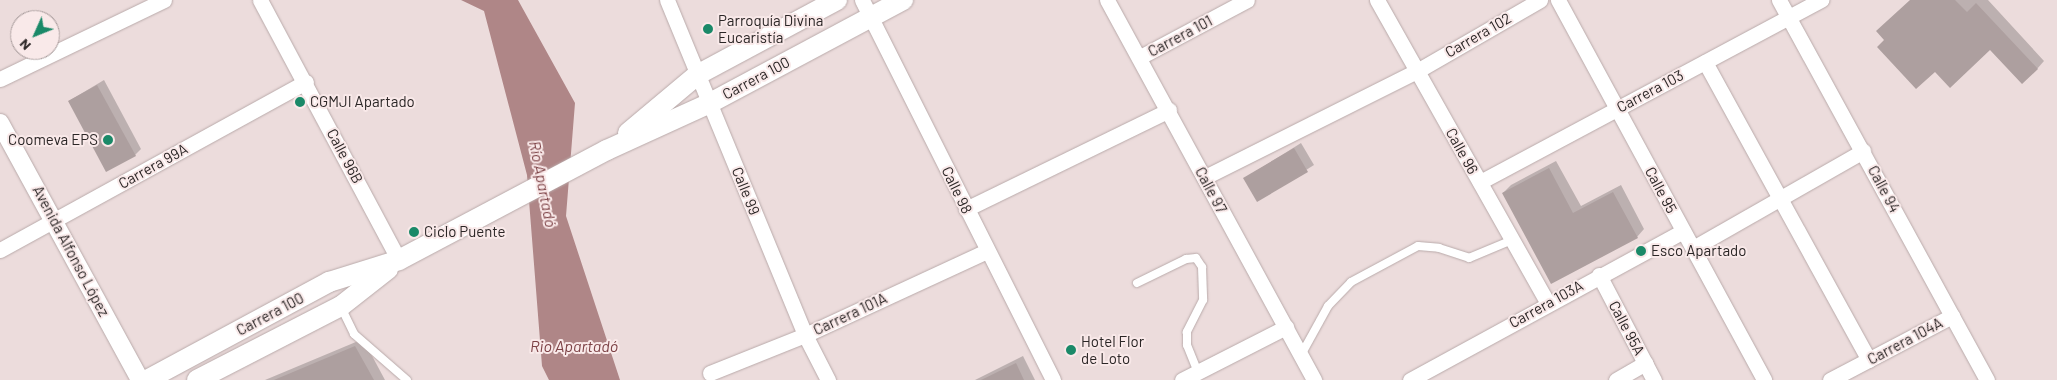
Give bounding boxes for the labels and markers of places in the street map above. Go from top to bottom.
place label: Parroquía Divina Eucaristía [718,11,823,46]
marker: Parroquía Divina Eucaristía [702,23,714,35]
place label: CGMJI Apartado [310,93,415,111]
marker: CGMJI Apartado [294,96,306,108]
place label: Coomeva EPS [8,131,98,149]
marker: Coomeva EPS [102,134,114,146]
place label: Ciclo Puente [424,223,506,241]
marker: Ciclo Puente [408,226,420,238]
place label: Esco Apartado [1651,242,1746,260]
marker: Esco Apartado [1635,245,1647,257]
place label: Hotel Flor de Loto [1081,332,1144,367]
marker: Hotel Flor de Loto [1065,344,1077,356]

